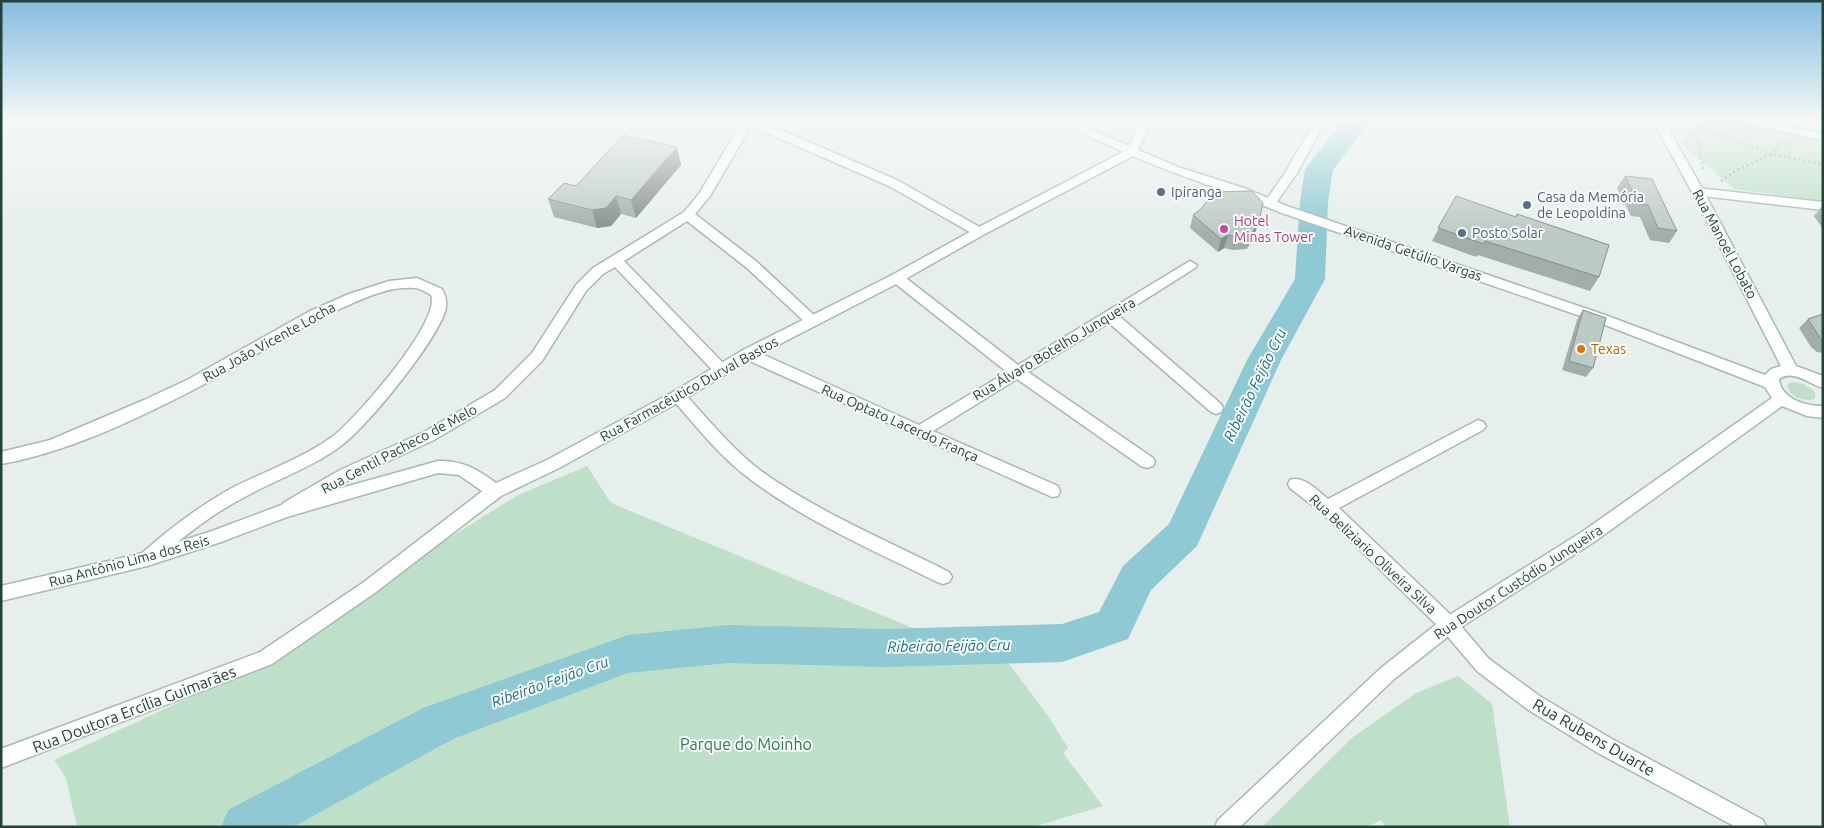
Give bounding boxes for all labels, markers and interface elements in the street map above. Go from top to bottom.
place label: Ipiranga [1171,184,1222,200]
marker: Ipiranga [1155,186,1167,198]
street label: Rua Manoel Lobato [1689,187,1761,301]
place label: Casa da Memória de Leopoldina [1537,189,1644,221]
marker: Casa da Memória de Leopoldina [1521,199,1533,211]
place label: Hotel Minas Tower [1234,213,1314,245]
street label: Avenida Getúlio Vargas [1342,222,1484,284]
marker: Hotel Minas Tower [1218,223,1230,235]
place label: Posto Solar [1472,225,1544,241]
marker: Posto Solar [1456,227,1468,239]
street label: Rua Álvaro Botelho Junqueira [969,293,1138,404]
street label: Rua João Vicente Locha [200,299,338,385]
water label: Ribeirão Feijão Cru [1220,326,1289,444]
street label: Rua Farmacêutico Durval Bastos [597,333,781,445]
place label: Texas [1591,341,1626,357]
marker: Texas [1575,343,1587,355]
street label: Rua Optato Lacerdo França [819,381,981,465]
street label: Rua Gentil Pacheco de Melo [318,401,480,497]
street label: Rua Beliziario Oliveira Silva [1306,491,1440,617]
street label: Rua Doutor Custódio Junqueira [1431,522,1605,642]
street label: Rua Antônio Lima dos Reis [47,532,211,590]
water label: Ribeirão Feijão Cru [887,636,1011,655]
water label: Ribeirão Feijão Cru [489,652,611,711]
street label: Rua Doutora Ercília Guimarães [30,662,238,756]
street label: Rua Rubens Duarte [1530,695,1658,779]
park label: Parque do Moinho [680,735,812,753]

